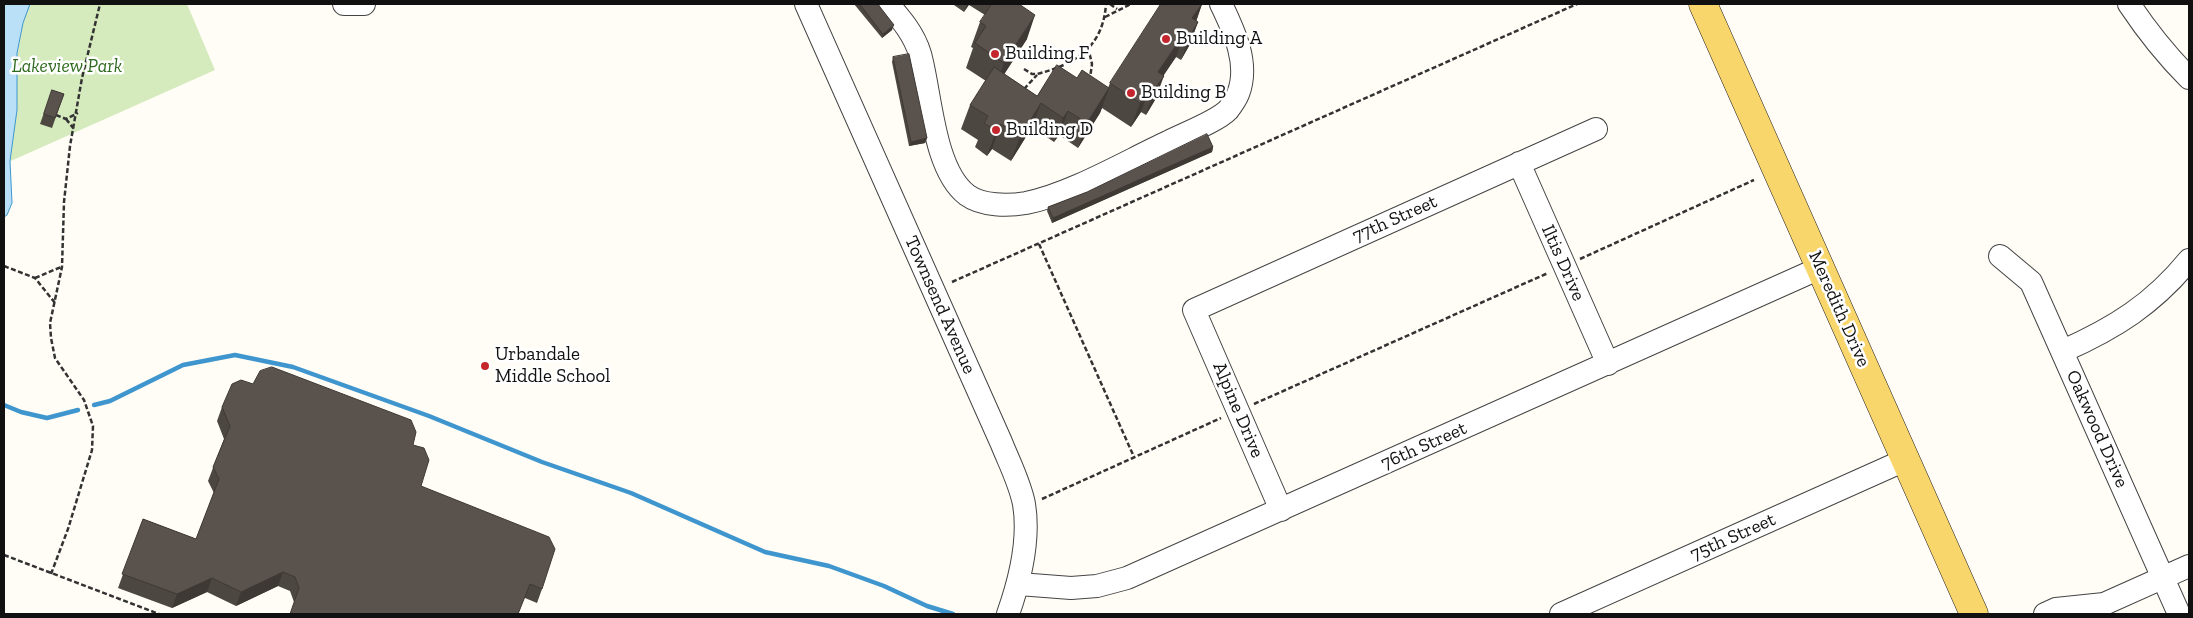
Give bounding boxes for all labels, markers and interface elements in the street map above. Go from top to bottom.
place label: Building A [1176,28,1262,50]
marker: Building A [1160,33,1172,45]
place label: Building F [1005,43,1089,65]
marker: Building F [989,48,1001,60]
park label: Lakeview Park [12,56,122,78]
place label: Building B [1141,82,1226,104]
marker: Building B [1125,87,1137,99]
place label: Building D [1006,119,1093,141]
marker: Building D [990,124,1002,136]
street label: 77th Street [1349,190,1441,248]
street label: Iltis Drive [1536,221,1590,305]
street label: Townsend Avenue [899,232,981,378]
street label: Meredith Drive [1803,247,1875,371]
place label: Urbandale Middle School [495,344,610,388]
street label: Alpine Drive [1208,359,1268,461]
marker: Urbandale Middle School [479,360,491,372]
street label: Oakwood Drive [2061,367,2133,491]
street label: 76th Street [1378,417,1470,475]
street label: 75th Street [1687,508,1779,566]

